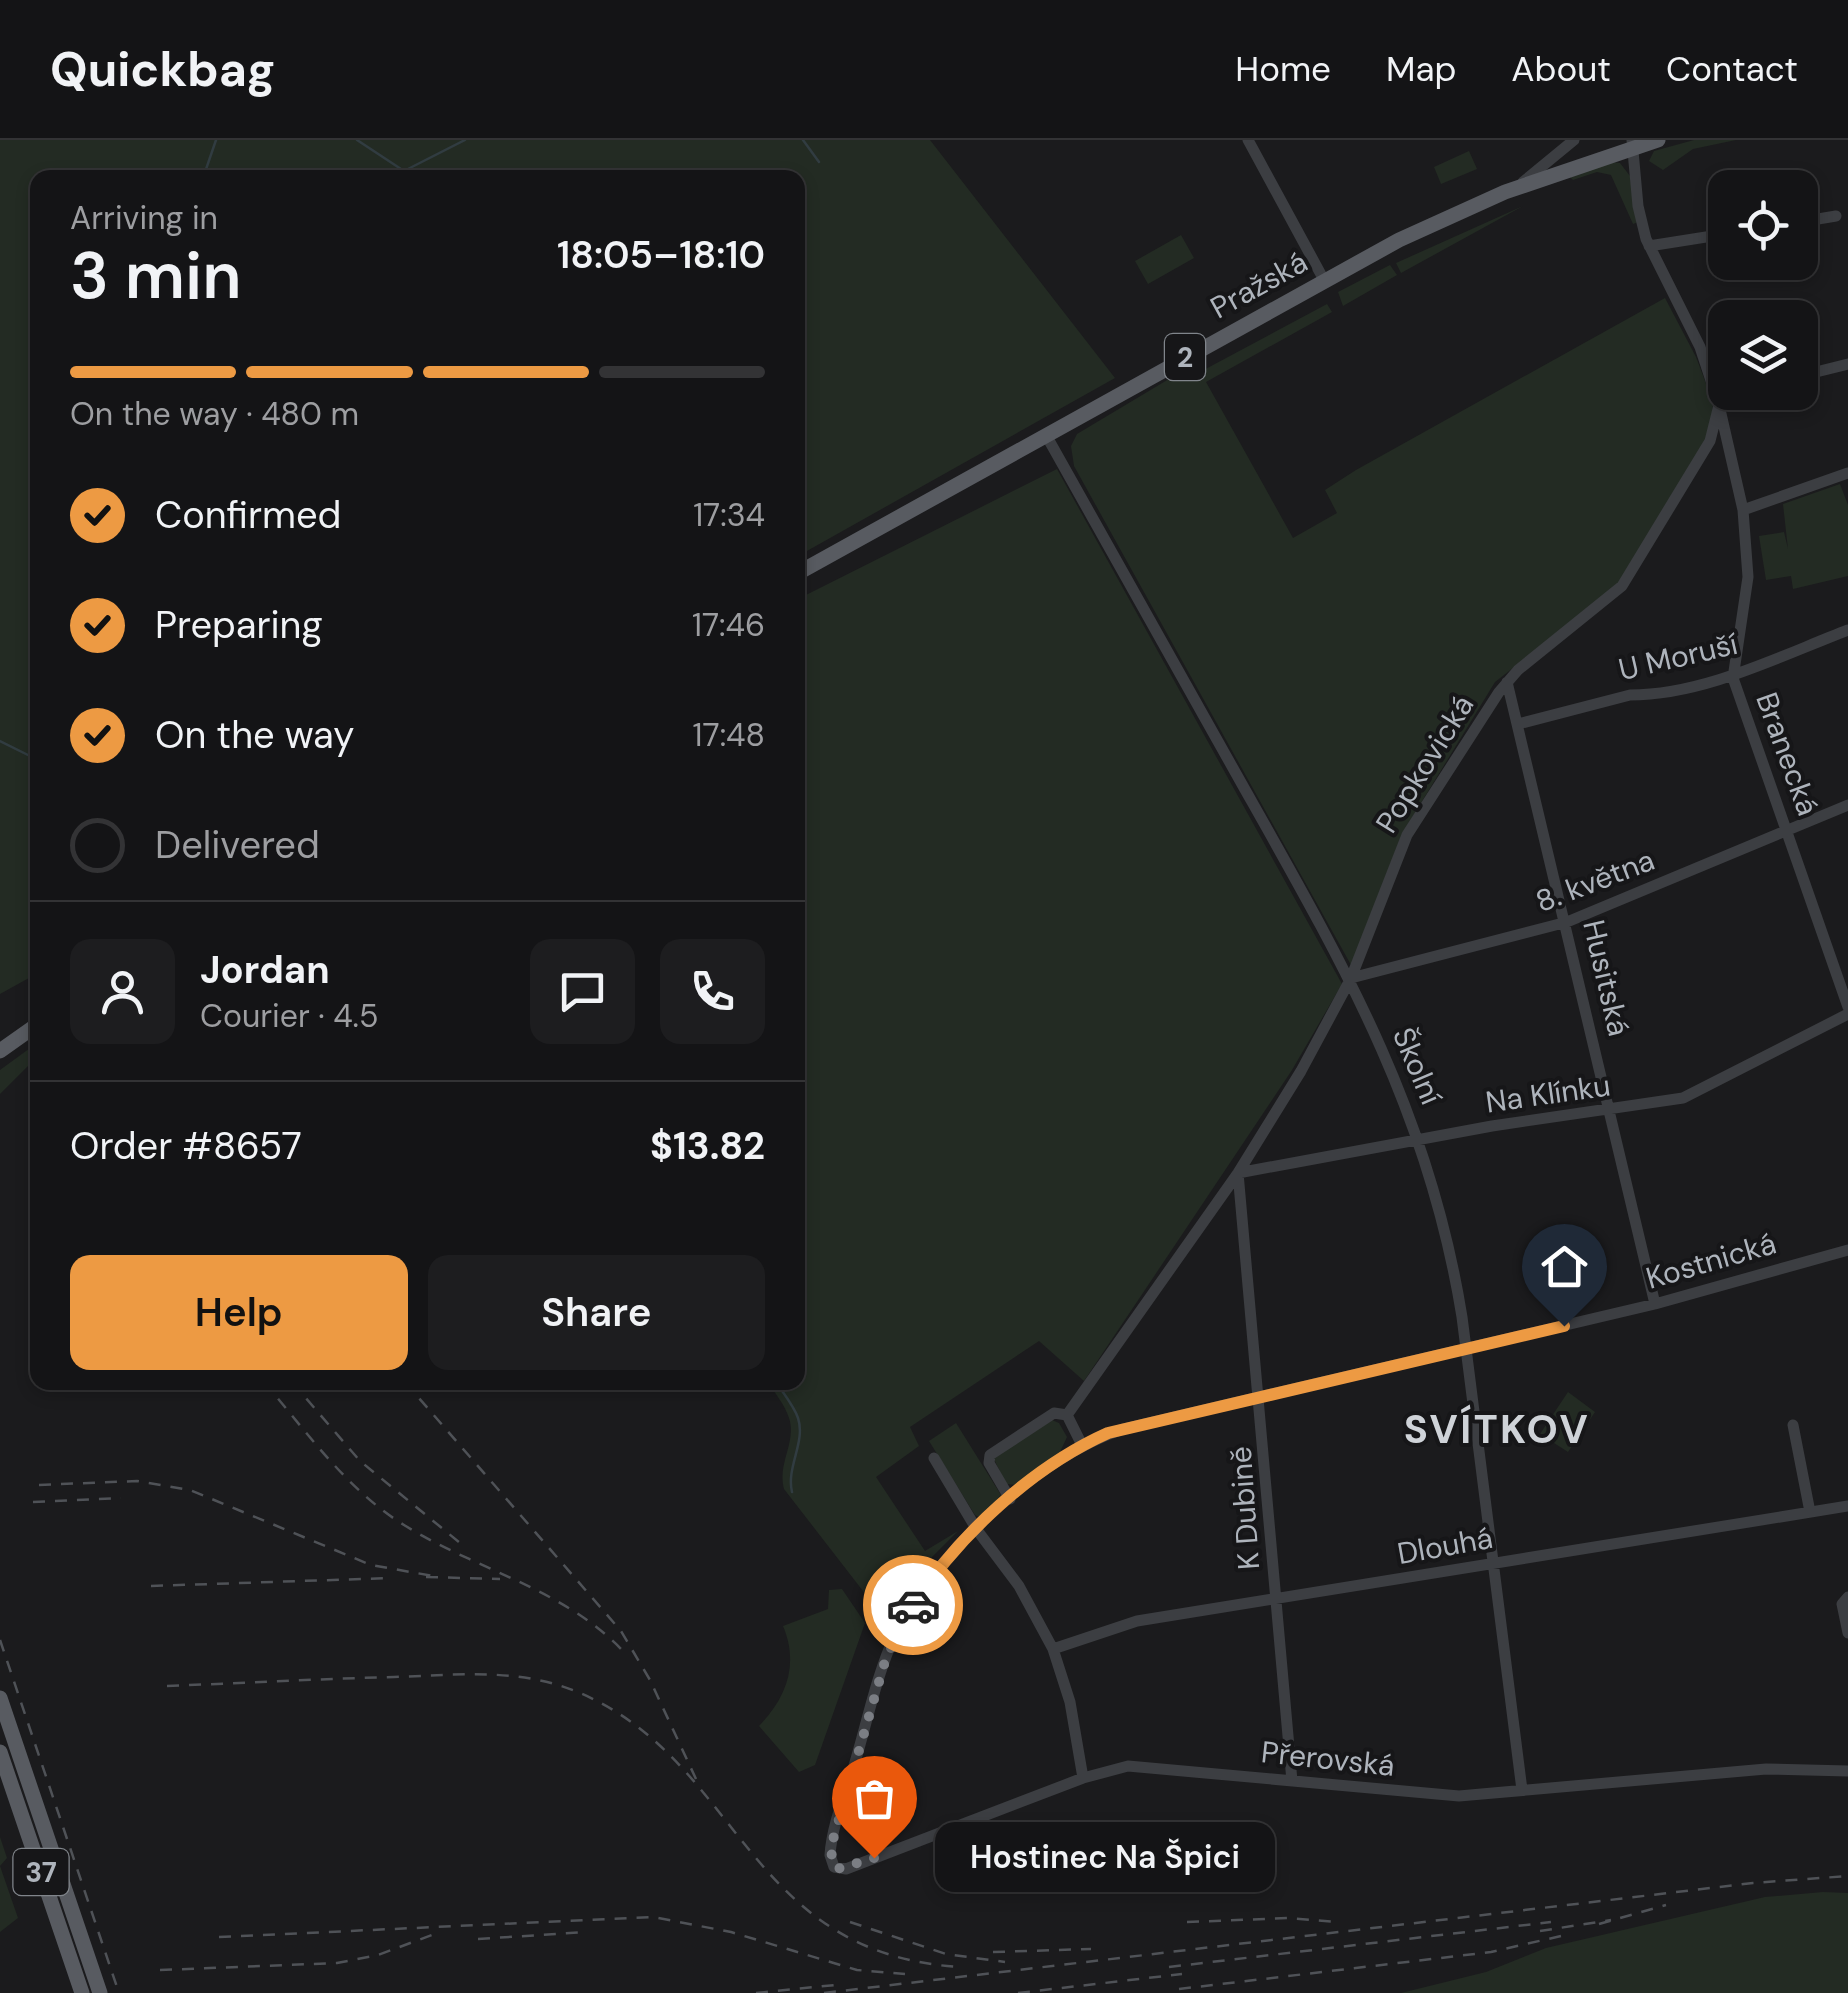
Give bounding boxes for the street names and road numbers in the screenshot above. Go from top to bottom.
street label: Pražská [1203,242,1314,327]
road number: 2 [1165,334,1205,380]
street label: U Moruší [1615,624,1741,689]
street label: Popkovická [1367,687,1482,840]
street label: Branecká [1747,687,1828,821]
street label: 8. května [1530,840,1660,921]
street label: Husitská [1574,916,1639,1040]
street label: Školní [1384,1021,1451,1110]
street label: Na Klínku [1483,1065,1613,1122]
street label: Kostnická [1641,1223,1780,1298]
street label: K Dubině [1221,1445,1268,1571]
street label: Dlouhá [1394,1518,1496,1573]
street label: Přerovská [1259,1732,1397,1785]
road number: 37 [13,1849,68,1895]

